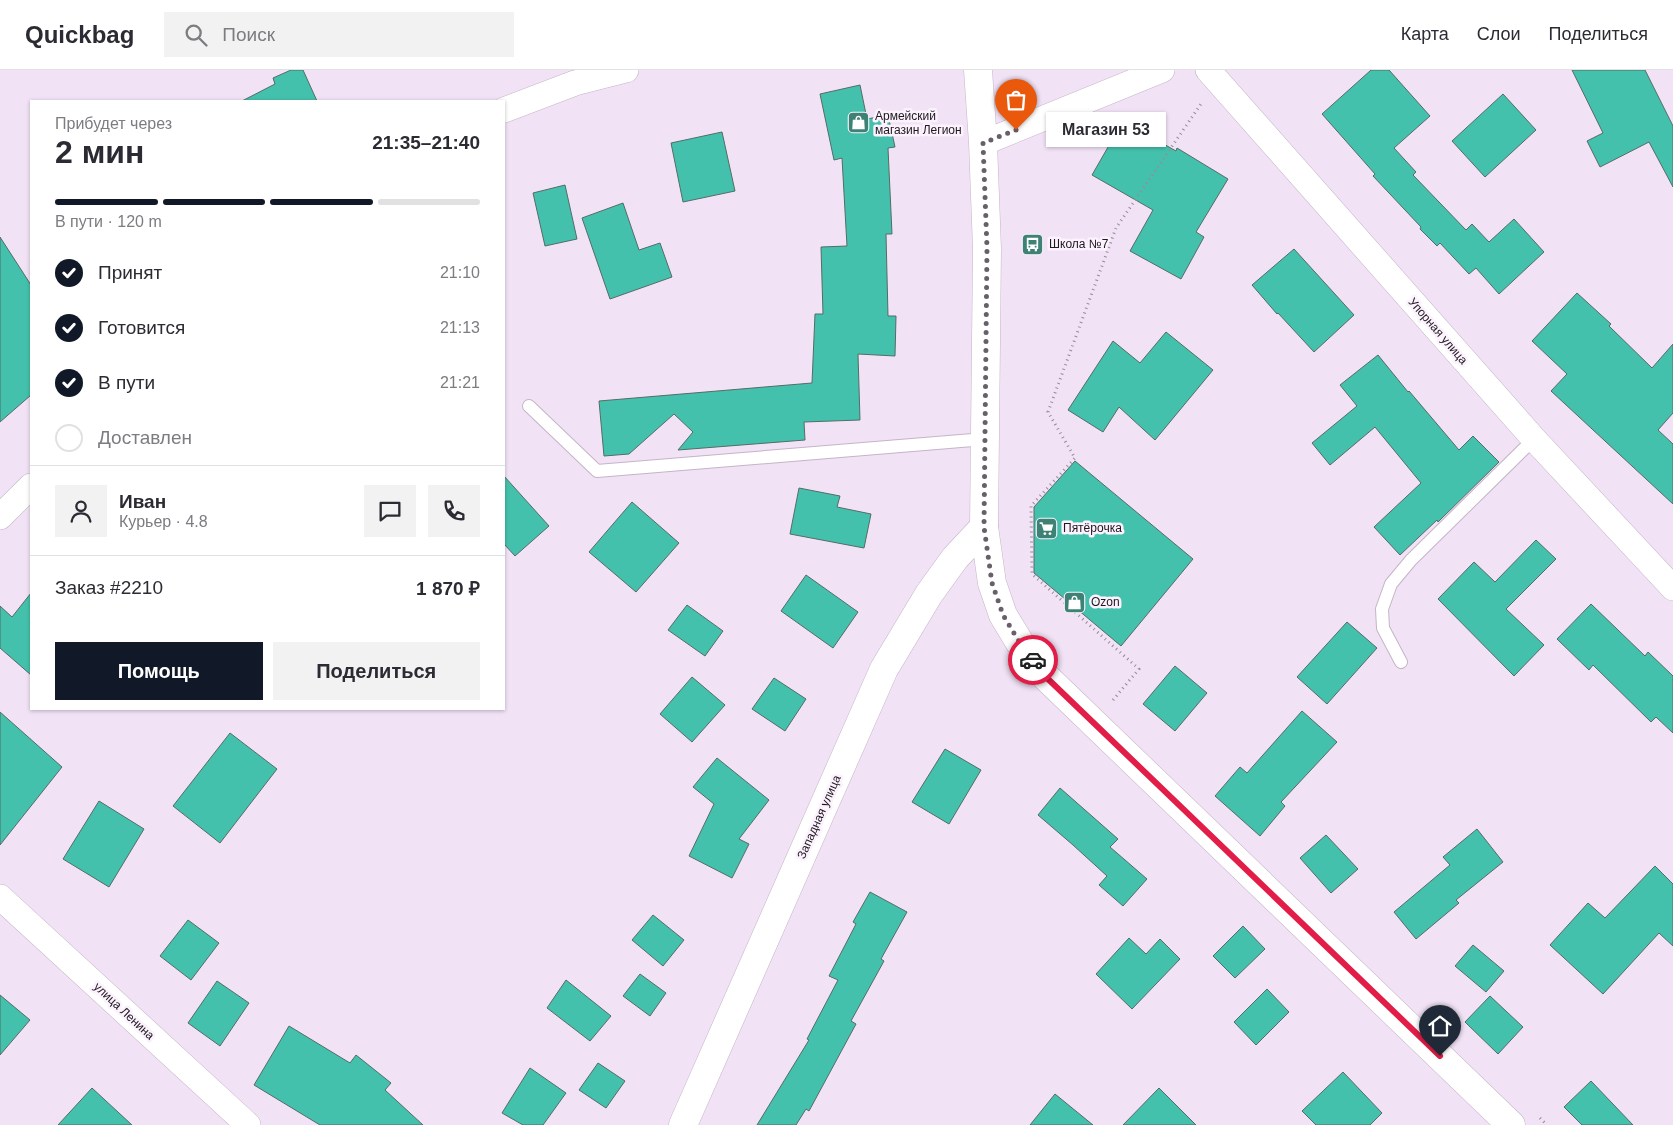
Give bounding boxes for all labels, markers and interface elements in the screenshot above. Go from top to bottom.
search box [164,12,514,57]
text: Quickbag [25,21,134,48]
icon: search [182,21,210,49]
text: Поиск [222,24,275,45]
text: Карта [1401,24,1449,44]
text: Слои [1477,24,1521,44]
text: Поделиться [1549,24,1648,44]
pin [995,79,1037,130]
icon: bag [1002,86,1030,114]
place label: Армейский магазин Легион [875,109,962,137]
shop icon: Армейский магазин Легион [847,111,871,135]
callout: Магазин 53 [1046,112,1166,148]
text: Прибудет через [55,115,172,132]
text: Магазин 53 [1062,121,1150,138]
text: 21:35–21:40 [372,132,480,153]
text: 2 мин [55,134,144,170]
text: В пути · 120 m [55,213,162,230]
bus stop icon: Школа №7 [1021,232,1045,256]
place label: Школа №7 [1049,237,1109,251]
icon: check [55,259,83,287]
text: Принят [98,262,162,283]
text: 21:10 [440,264,480,281]
street label: Упорная улица [1405,295,1471,367]
icon: check [55,314,83,342]
text: Готовится [98,317,185,338]
text: 21:13 [440,319,480,336]
icon: check [55,369,83,397]
text: В пути [98,372,155,393]
text: 21:21 [440,374,480,391]
text: Доставлен [98,427,192,448]
button: person [55,485,107,537]
button: chat [364,485,416,537]
button: phone [428,485,480,537]
text: Иван [119,491,166,512]
text: Курьер · 4.8 [119,513,208,530]
supermarket icon: Пятёрочка [1035,516,1059,540]
place label: Пятёрочка [1063,521,1122,535]
text: Заказ #2210 [55,577,163,598]
text: 1 870 ₽ [416,578,480,599]
shop icon: Ozon [1063,590,1087,614]
place label: Ozon [1091,595,1120,609]
courier [1008,635,1058,685]
button: Помощь [55,642,263,700]
button: Поделиться [273,642,480,700]
icon: car [1019,646,1047,674]
street label: Западная улица [794,773,844,861]
street label: улица Ленина [91,979,157,1043]
pin [1419,1005,1461,1056]
icon: home [1426,1012,1454,1040]

